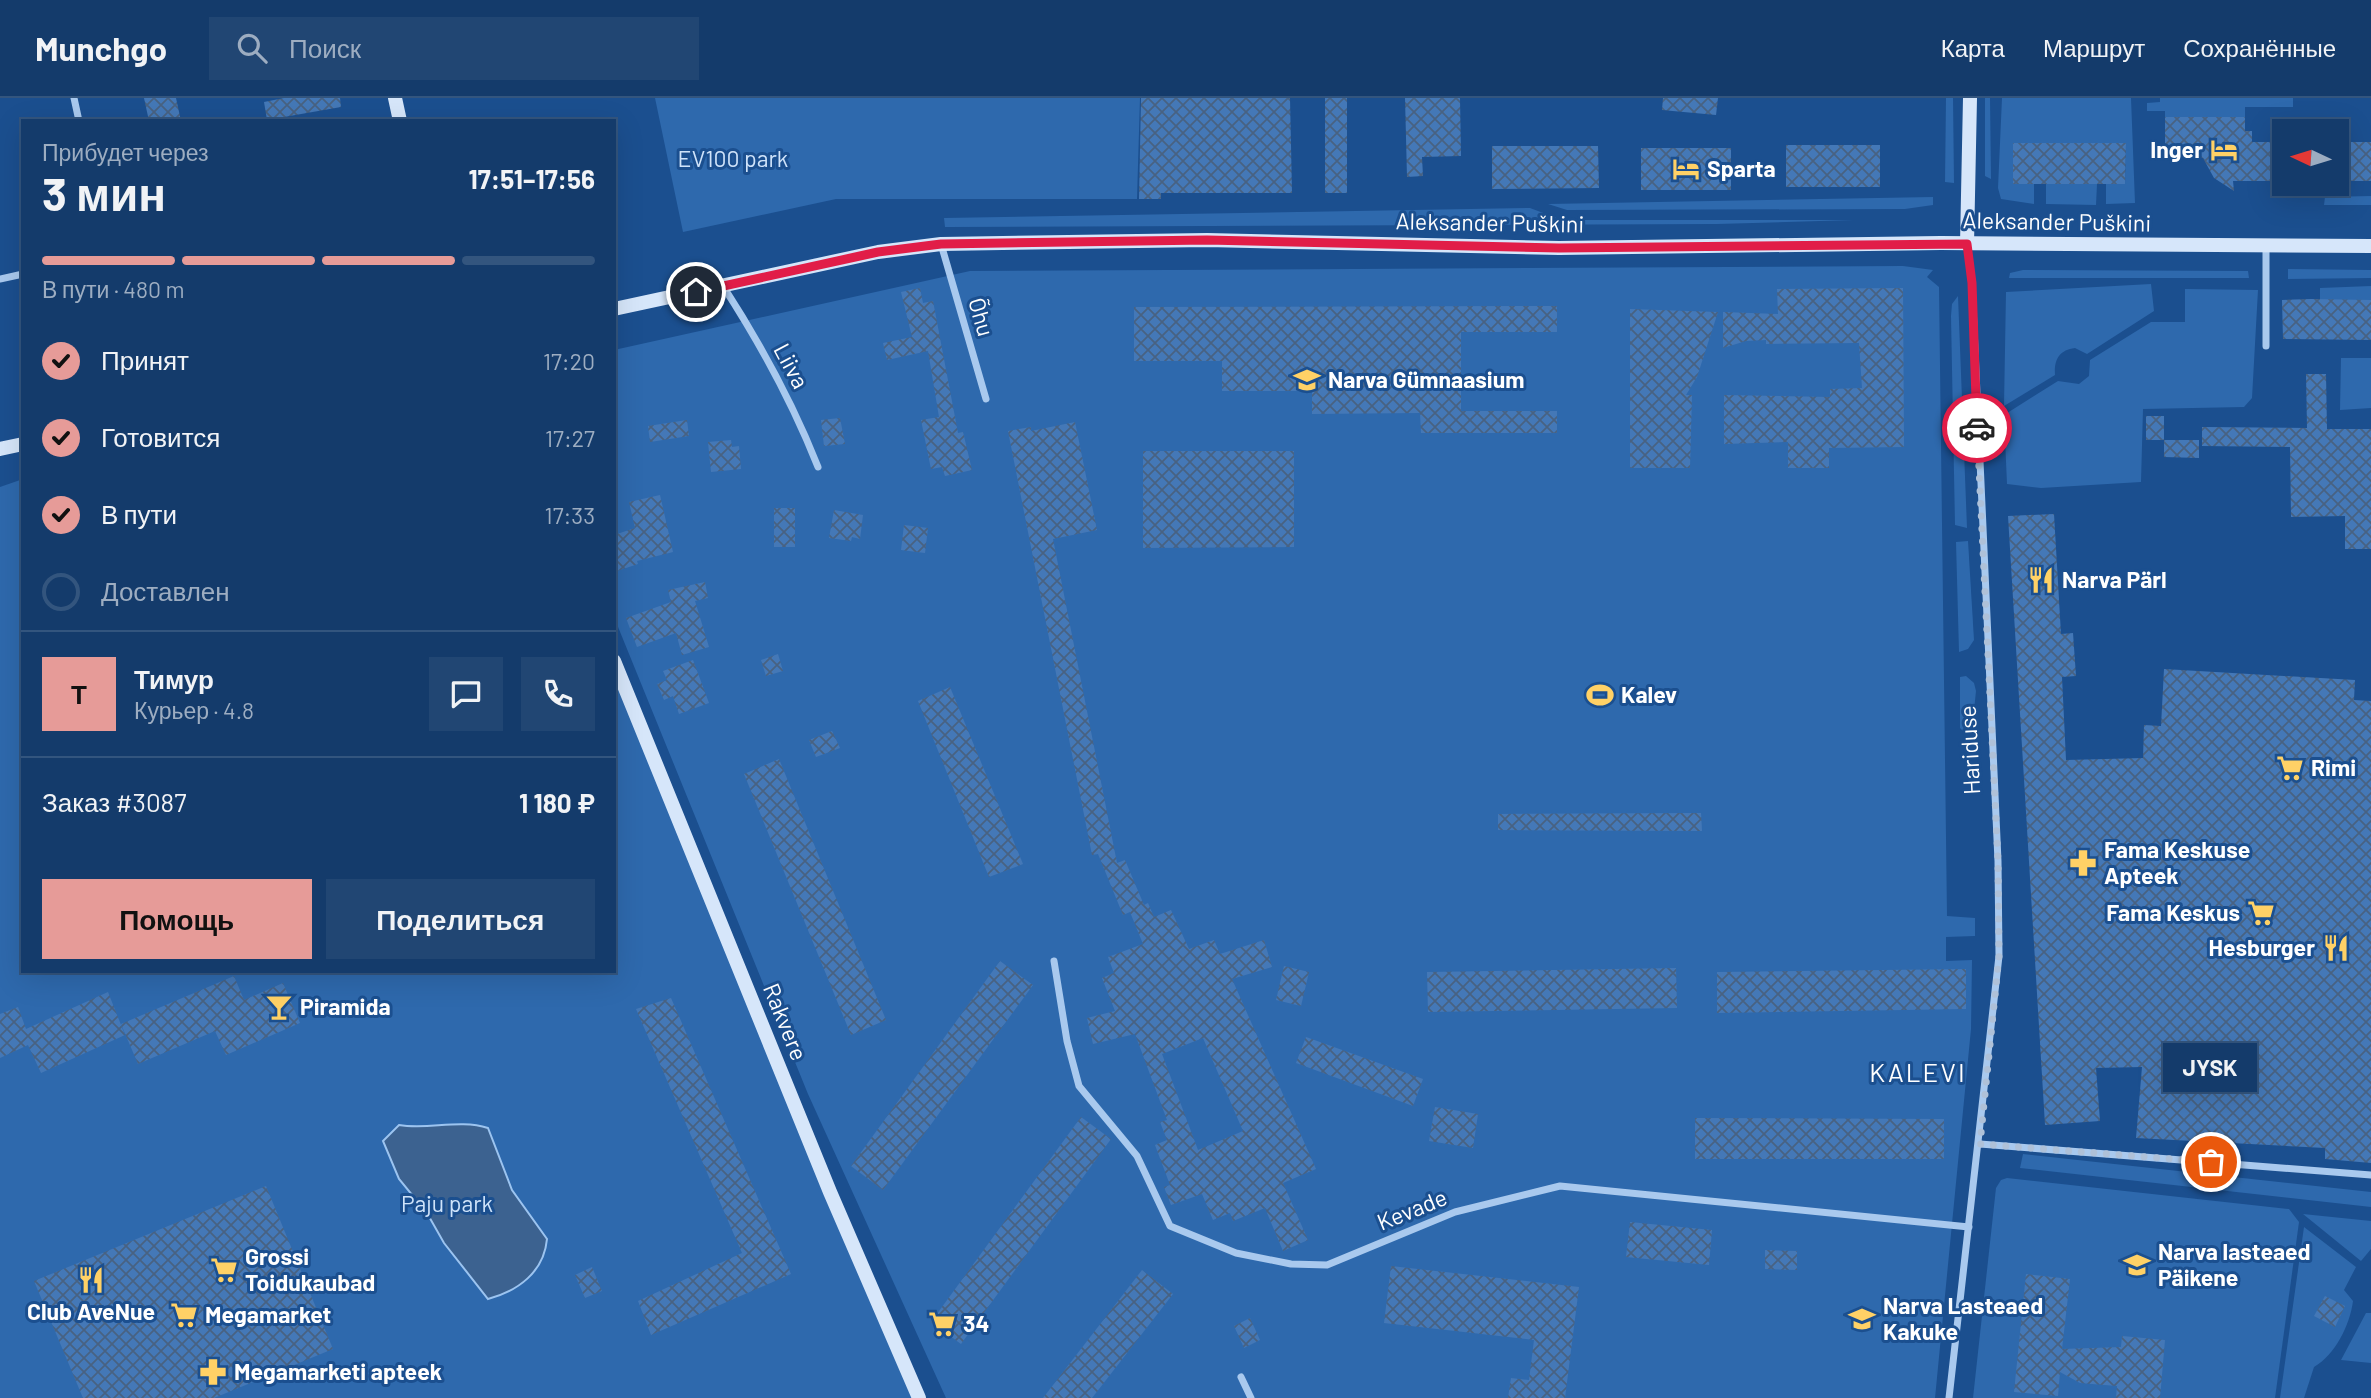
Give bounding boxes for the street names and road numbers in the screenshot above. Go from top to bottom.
street label: Aleksander Puškini [1963,205,2152,237]
street label: Aleksander Puškini [1396,206,1585,238]
street label: Õhu [963,294,1001,339]
street label: Liiva [768,338,815,393]
street label: Hariduse [1953,705,1985,795]
street label: Rakvere [758,979,814,1064]
street label: Kevade [1373,1182,1451,1236]

